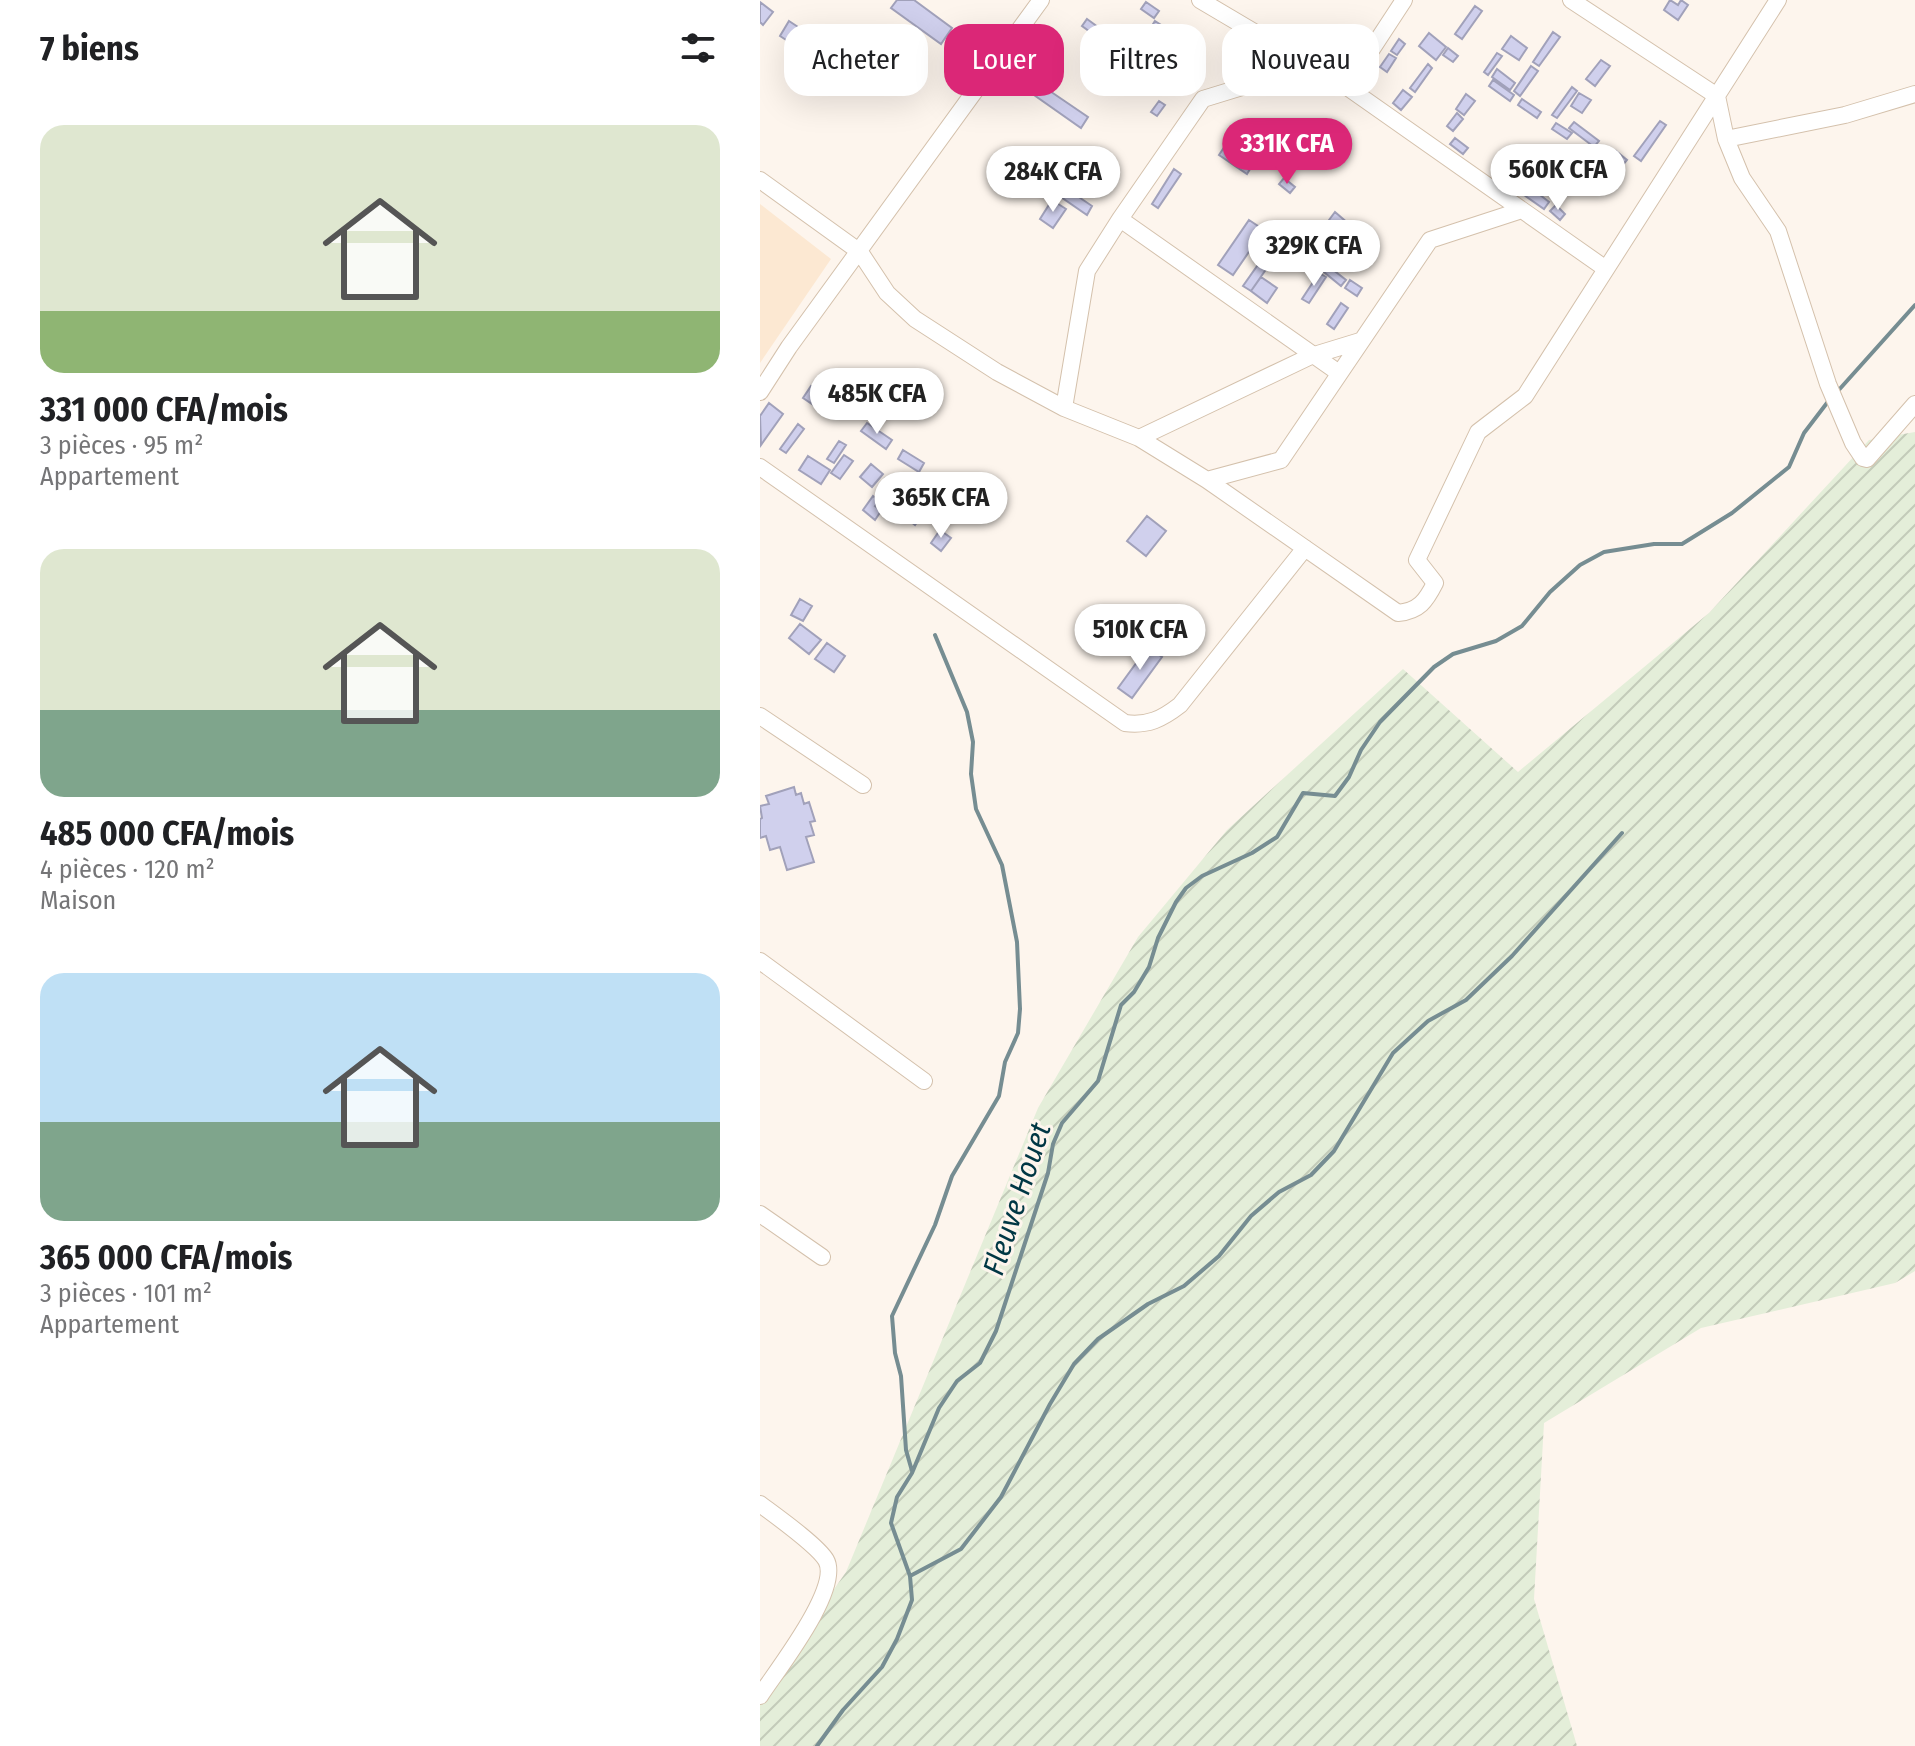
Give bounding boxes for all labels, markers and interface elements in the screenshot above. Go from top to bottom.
chip: Acheter [784,24,928,96]
chip: Louer [944,24,1064,96]
chip: Filtres [1080,24,1206,96]
chip: Nouveau [1222,24,1379,96]
icon: filters [676,26,720,70]
text: 7 biens [40,28,139,69]
pin: 331K CFA [1204,118,1370,186]
text: 331K CFA [1240,128,1334,159]
pin: 560K CFA [1475,144,1641,212]
pin: 284K CFA [970,146,1136,214]
text: 560K CFA [1509,154,1607,185]
text: 284K CFA [1004,156,1102,187]
icon: home [308,177,452,321]
pin: 329K CFA [1231,220,1397,288]
text: 329K CFA [1266,230,1362,261]
pin: 485K CFA [794,368,960,436]
text: 485K CFA [828,378,926,409]
text: 331 000 CFA/mois [40,389,288,430]
text: 3 pièces · 95 m² [40,430,203,461]
text: Appartement [40,461,179,492]
pin: 365K CFA [858,472,1024,540]
text: 365K CFA [893,482,989,513]
icon: home [308,601,452,745]
pin: 510K CFA [1057,604,1223,672]
text: 510K CFA [1093,614,1187,645]
text: 485 000 CFA/mois [40,813,294,854]
text: 4 pièces · 120 m² [40,854,215,885]
text: Maison [40,885,116,916]
icon: home [308,1025,452,1169]
water label: Fleuve Houet [975,1118,1059,1280]
text: 365 000 CFA/mois [40,1237,292,1278]
text: 3 pièces · 101 m² [40,1278,212,1309]
text: Appartement [40,1309,179,1340]

